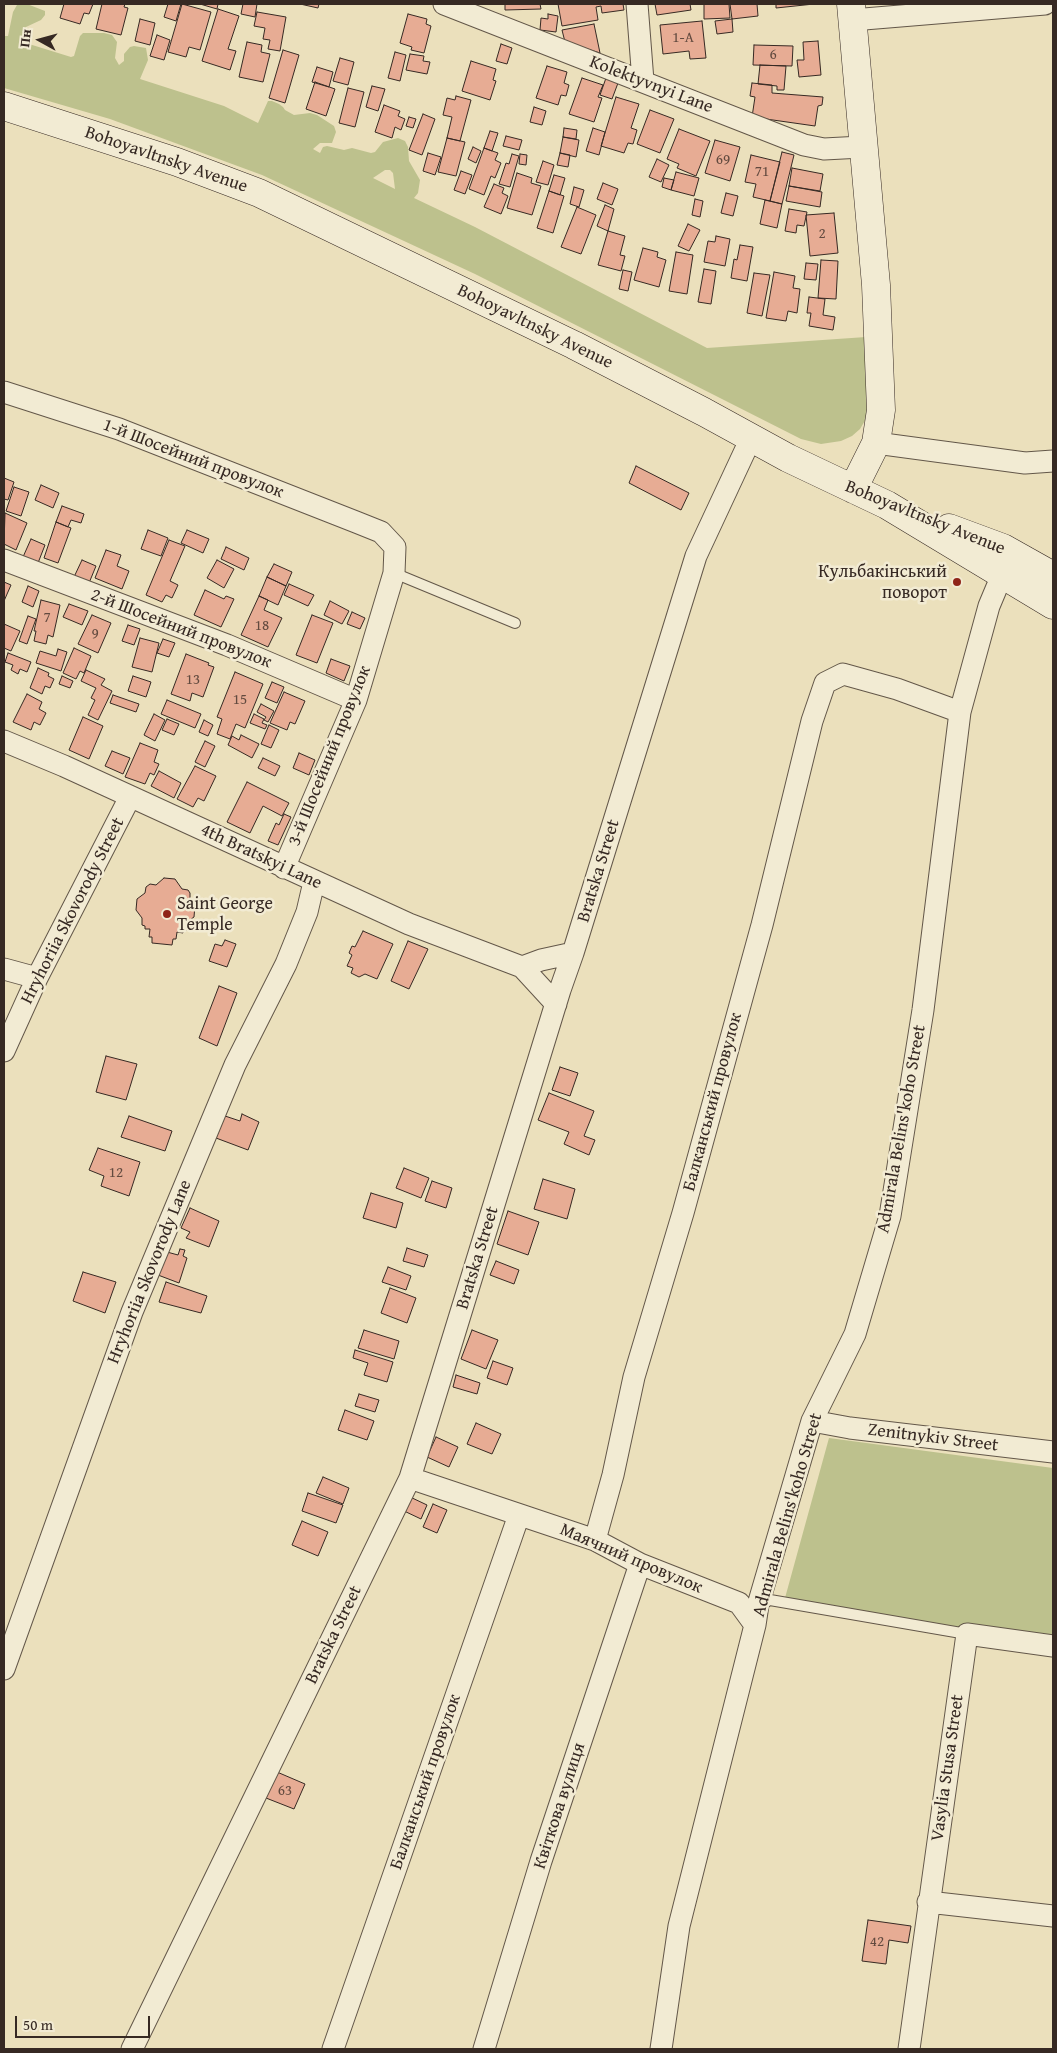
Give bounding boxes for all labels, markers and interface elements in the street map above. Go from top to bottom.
north arrow [15,15,65,65]
text: Пн [14,28,36,48]
house number: 1-А [672,29,694,47]
house number: 6 [769,46,777,64]
street label: Kolektyvnyi Lane [586,52,716,118]
street label: Bohoyavltnsky Avenue [82,122,250,198]
house number: 69 [716,151,730,169]
house number: 71 [755,163,769,181]
house number: 2 [818,225,826,243]
street label: Bohoyavltnsky Avenue [454,280,616,374]
street label: 1-й Шосейний провулок [99,414,287,504]
street label: Bohoyavltnsky Avenue [842,476,1008,560]
place label: Кульбакінський поворот [818,561,947,604]
marker: Кульбакінський поворот [951,576,963,588]
street label: 2-й Шосейний провулок [87,584,275,674]
house number: 7 [43,609,51,627]
house number: 18 [255,617,269,635]
house number: 9 [91,625,99,643]
street label: 3-й Шосейний провулок [284,663,376,849]
house number: 13 [186,671,200,689]
house number: 15 [233,691,247,709]
street label: Hryhoriia Skovorody Street [17,814,129,1008]
street label: Bratska Street [573,817,625,925]
street label: 4th Bratskyi Lane [197,819,325,895]
place label: Saint George Temple [177,893,273,936]
marker: Saint George Temple [161,908,173,920]
street label: Балканський провулок [679,1010,747,1194]
street label: Admirala Belins'koho Street [873,1023,931,1235]
house number: 12 [109,1164,123,1182]
street label: Hryhoriia Skovorody Lane [103,1177,197,1367]
street label: Bratska Street [452,1204,504,1312]
street label: Admirala Belins'koho Street [749,1411,827,1619]
street label: Zenitnykiv Street [867,1419,999,1457]
street label: Маячний провулок [556,1519,706,1599]
street label: Bratska Street [301,1582,367,1688]
street label: Балканський провулок [386,1692,466,1872]
street label: Vasylia Stusa Street [927,1693,969,1843]
street label: Квіткова вулиця [529,1740,591,1872]
house number: 63 [278,1782,292,1800]
house number: 42 [870,1933,884,1951]
scale bar [18,2006,152,2038]
text: 50 m [23,2014,53,2035]

